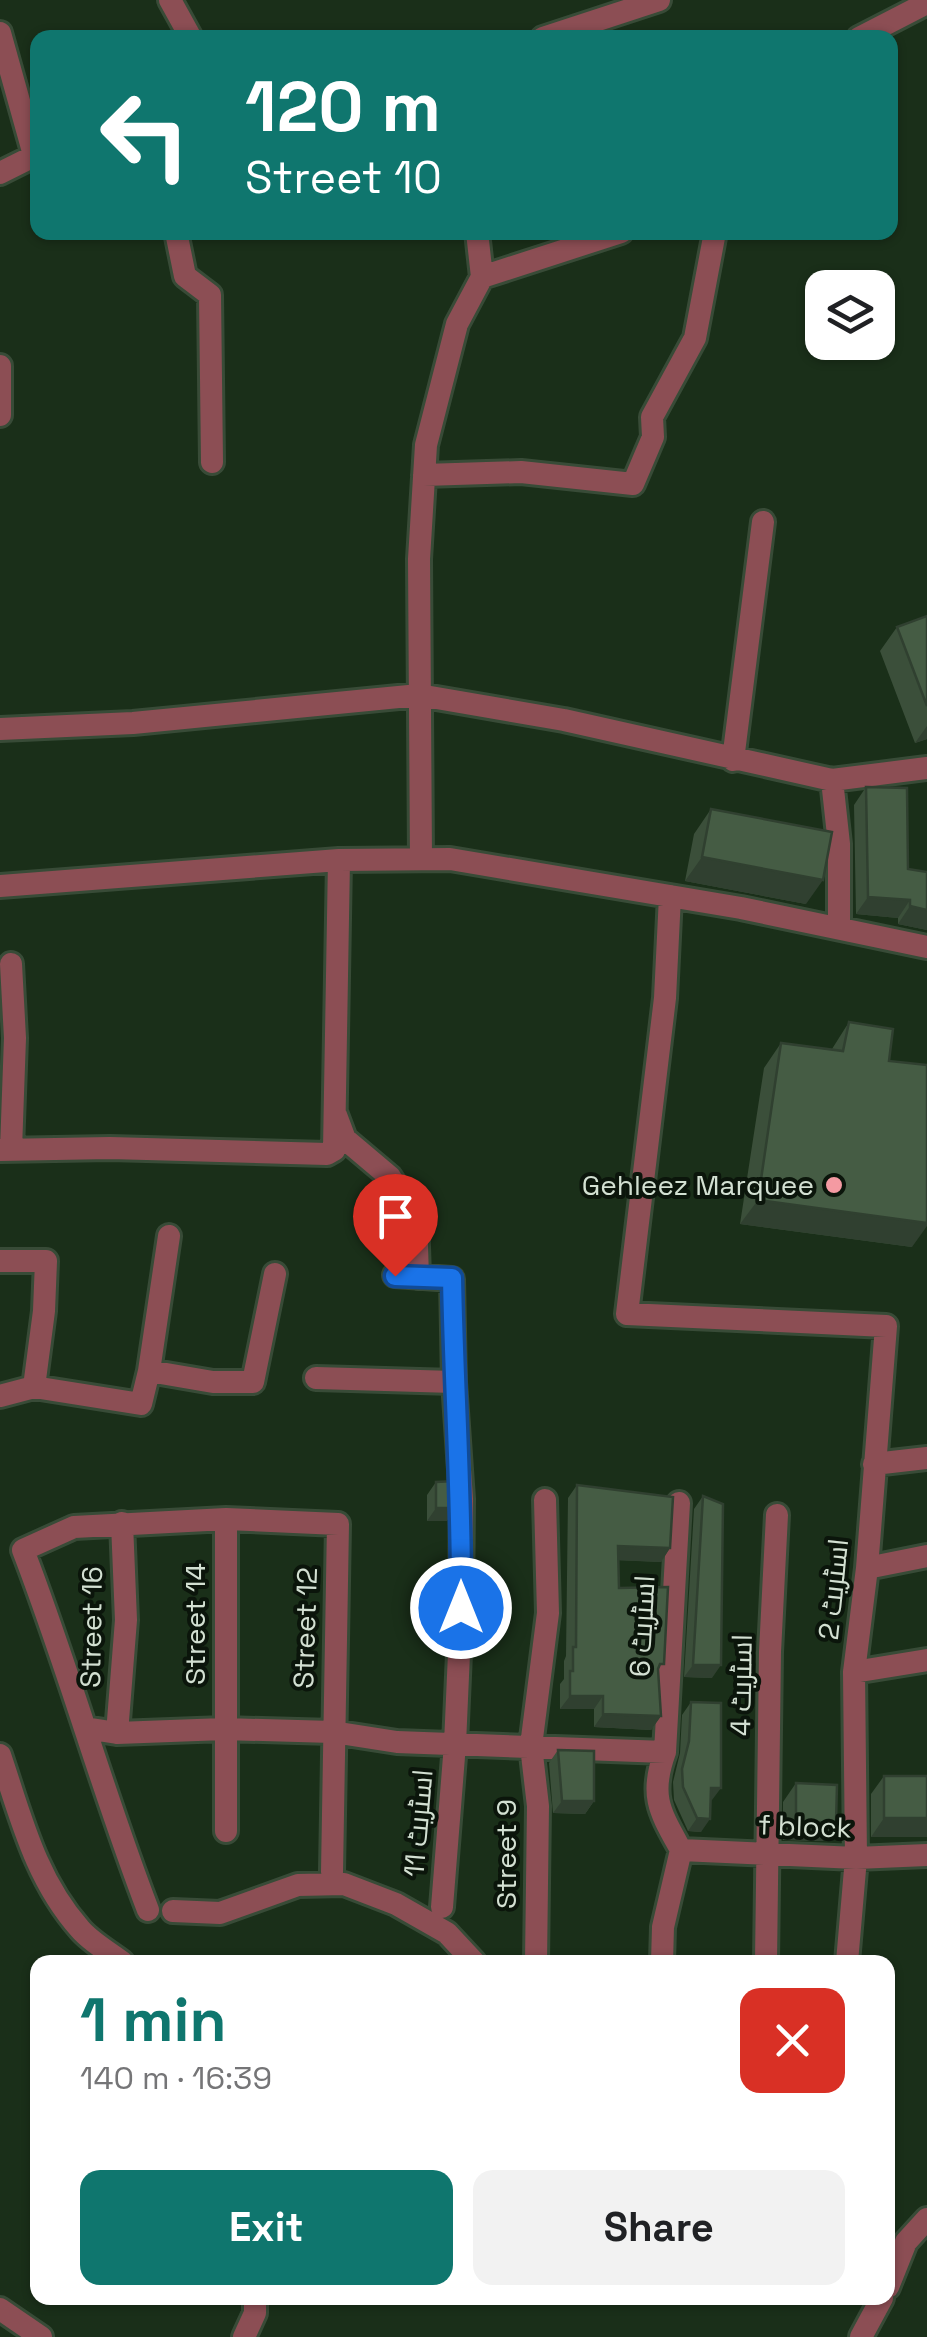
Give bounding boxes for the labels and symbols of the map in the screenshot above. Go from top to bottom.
place label: Gehleez Marquee [582,1167,814,1203]
pin [353,1174,438,1277]
marker: Gehleez Marquee [823,1174,845,1196]
street label: اسٹریٹ 2 [810,1537,856,1641]
position arrow [409,1556,513,1660]
street label: Street 14 [177,1563,213,1685]
street label: Street 16 [72,1566,110,1688]
street label: Street 12 [285,1567,325,1689]
street label: اسٹریٹ 6 [621,1574,663,1678]
street label: اسٹریٹ 4 [722,1633,760,1737]
street label: اسٹریٹ 11 [395,1767,441,1879]
street label: Street 9 [488,1799,524,1909]
street label: f block [758,1806,852,1846]

